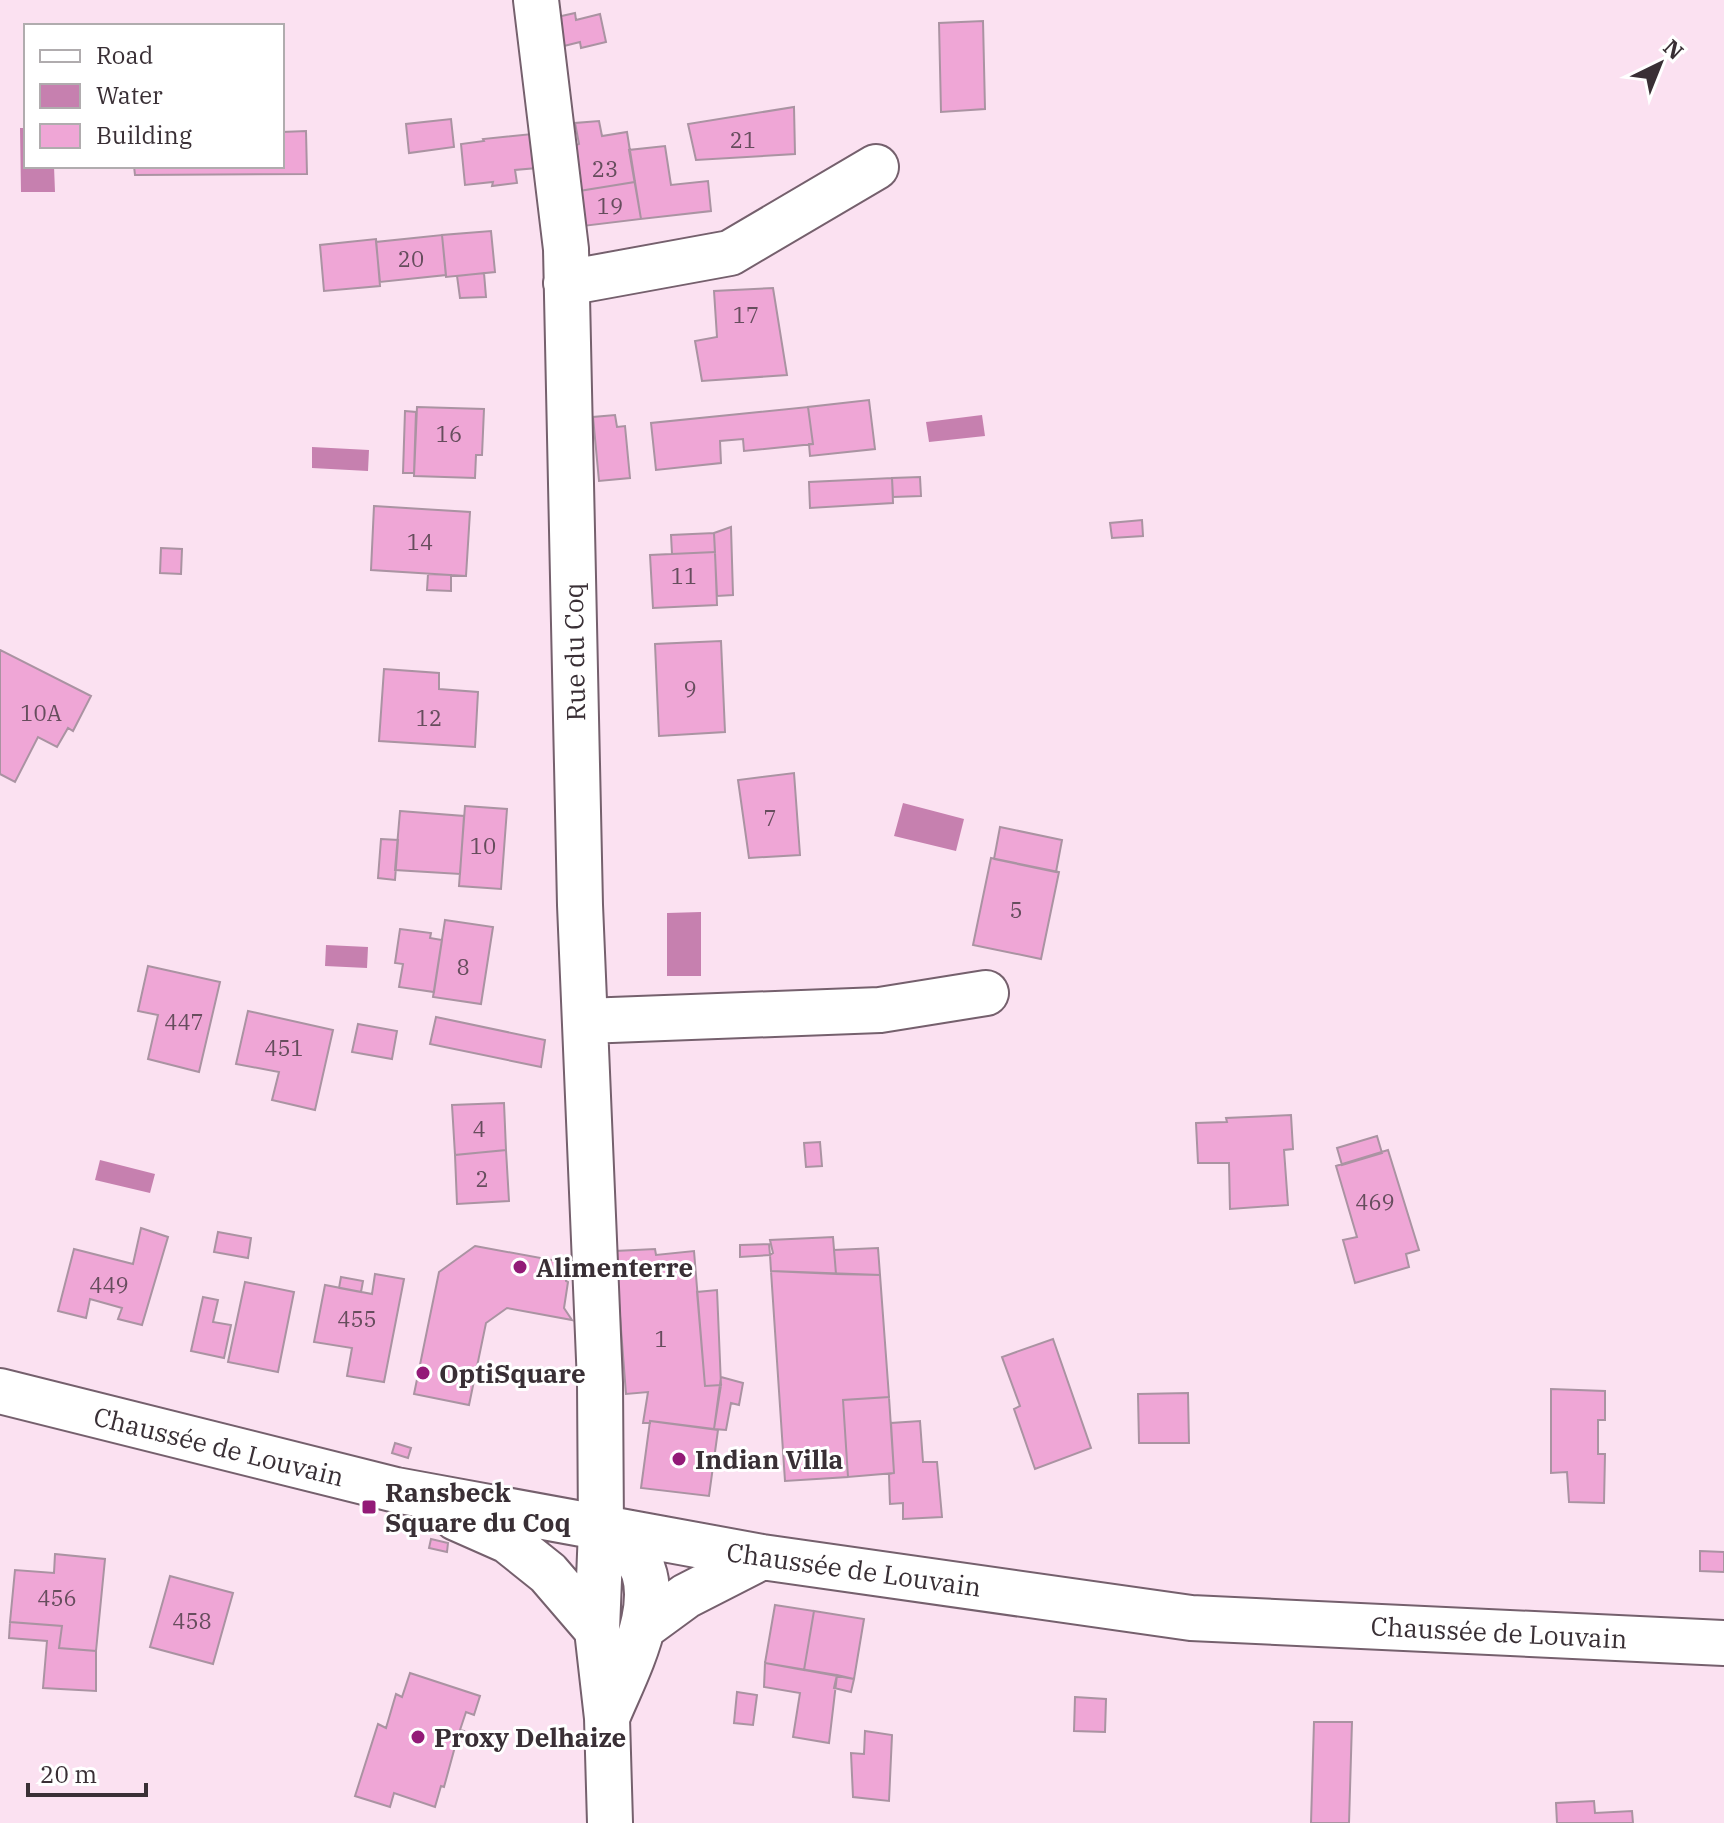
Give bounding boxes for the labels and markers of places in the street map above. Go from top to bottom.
place label: Alimenterre [536,1250,693,1284]
marker: Alimenterre [511,1258,529,1276]
place label: OptiSquare [439,1356,586,1390]
marker: OptiSquare [414,1364,432,1382]
place label: Indian Villa [695,1442,844,1476]
marker: Indian Villa [670,1450,688,1468]
place label: Ransbeck Square du Coq [385,1475,571,1539]
marker: Ransbeck Square du Coq [360,1498,378,1516]
place label: Proxy Delhaize [434,1720,626,1754]
marker: Proxy Delhaize [409,1728,427,1746]

